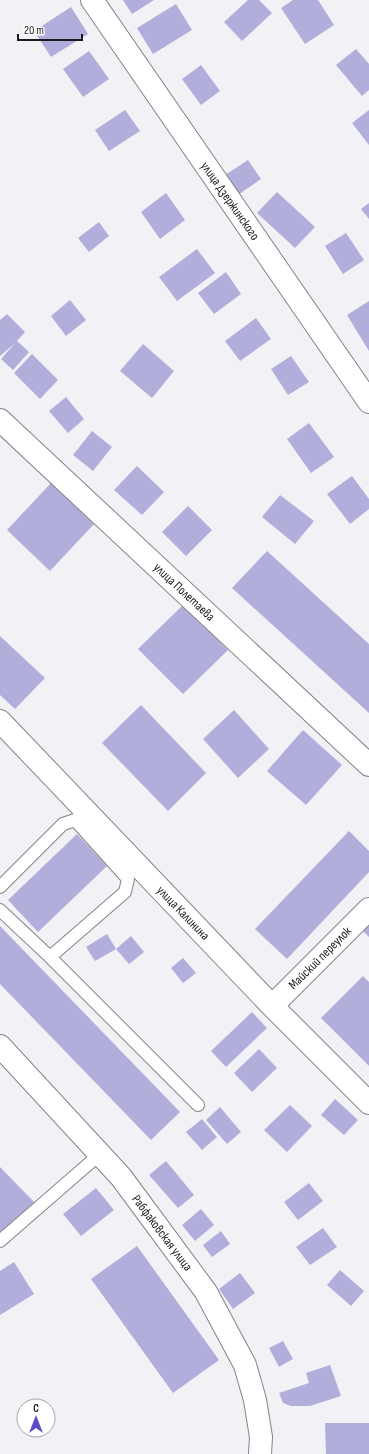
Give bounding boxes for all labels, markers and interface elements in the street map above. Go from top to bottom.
scale bar [18,16,82,42]
text: 20 m [24,23,44,38]
street label: улица Дзержинского [197,159,263,243]
street label: улица Полетаева [150,559,218,625]
street label: улица Калинина [153,882,213,944]
street label: Майский переулок [285,923,355,993]
street label: Рабфаковская улица [128,1192,196,1274]
north arrow [16,1398,56,1438]
text: С [33,1402,39,1415]

